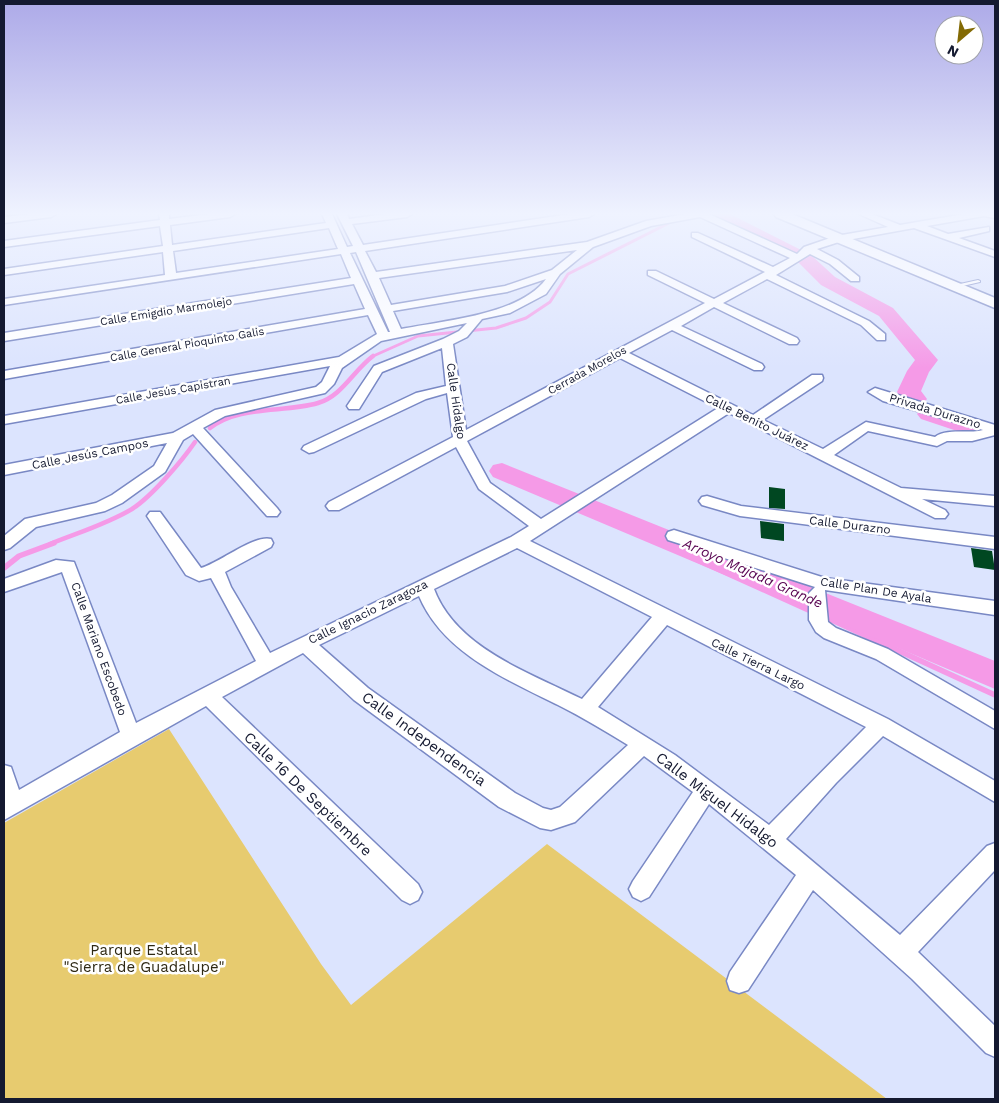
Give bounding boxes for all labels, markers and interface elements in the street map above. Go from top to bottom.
north arrow [934,15,984,65]
text: N [945,42,961,61]
street label: Calle Emigdio Marmolejo [99,295,233,328]
street label: Calle General Pioquinto Galis [109,324,265,364]
street label: Cerrada Morelos [546,343,629,397]
street label: Calle Hidalgo [444,362,468,440]
street label: Calle Jesús Capistran [115,374,231,407]
street label: Privada Durazno [888,390,982,432]
street label: Calle Benito Juárez [703,391,811,453]
street label: Calle Jesús Campos [31,436,149,472]
street label: Calle Durazno [808,513,892,537]
water label: Arroyo Majada Grande [680,535,825,611]
street label: Calle Plan De Ayala [819,574,933,606]
street label: Calle Ignacio Zaragoza [306,577,430,647]
street label: Calle Mariano Escobedo [68,580,130,718]
street label: Calle Tierra Largo [709,635,807,693]
street label: Calle Independencia [358,688,490,790]
street label: Calle 16 De Septiembre [240,728,376,860]
street label: Calle Miguel Hidalgo [652,748,782,852]
park label: Parque Estatal "Sierra de Guadalupe" [64,941,224,976]

